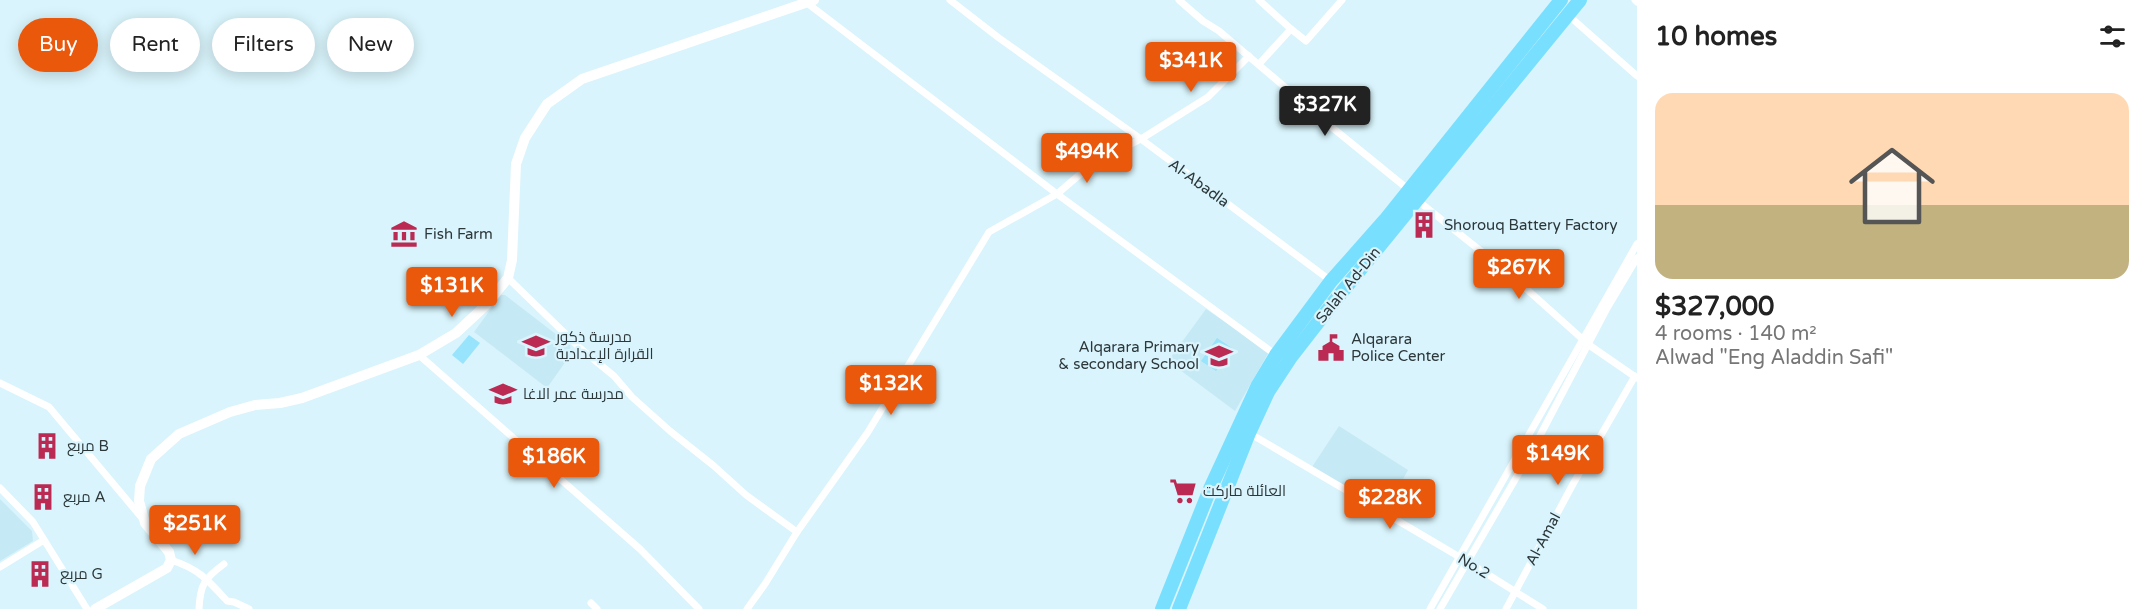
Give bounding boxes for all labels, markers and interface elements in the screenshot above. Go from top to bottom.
chip: Buy [18,18,98,72]
chip: Rent [110,18,200,72]
chip: Filters [212,18,315,72]
chip: New [327,18,414,72]
icon: filters [2096,20,2129,53]
text: 10 homes [1655,21,1777,52]
pin: $341K [1149,42,1233,93]
text: $341K [1159,49,1223,73]
pin: $327K [1283,86,1367,137]
text: $327K [1293,93,1357,117]
icon: home [1838,132,1946,240]
pin: $494K [1045,133,1129,184]
text: $494K [1055,140,1119,164]
street label: Al-Abadla [1165,155,1233,211]
building icon: Shorouq Battery Factory [1409,210,1439,240]
place label: Shorouq Battery Factory [1444,216,1618,234]
museum icon: Fish Farm [389,219,419,249]
place label: Fish Farm [424,225,493,243]
street label: Salah Ad-Din [1312,243,1384,327]
pin: $267K [1477,249,1561,300]
text: $267K [1487,256,1551,280]
pin: $131K [410,267,494,318]
text: $131K [420,274,484,298]
text: $327,000 [1655,291,1774,322]
text: 4 rooms · 140 m² [1655,322,1817,346]
place label: مدرسة ذكور القرارة الإعدادية [555,328,653,363]
place label: Alqarara Police Center [1351,330,1446,365]
school or university icon: مدرسة ذكور القرارة الإعدادية [521,331,551,361]
public building icon: Alqarara Police Center [1316,333,1346,363]
place label: Alqarara Primary & secondary School [1058,338,1199,373]
school or university icon: Alqarara Primary & secondary School [1204,341,1234,371]
text: Alwad "Eng Aladdin Safi" [1655,346,1893,370]
pin: $132K [849,365,933,416]
text: $132K [859,372,923,396]
school or university icon: مدرسة عمر الاغا [488,379,518,409]
place label: مدرسة عمر الاغا [523,385,624,403]
building icon: مربع B [32,431,62,461]
pin: $149K [1516,435,1600,486]
place label: مربع B [67,437,109,457]
pin: $186K [512,438,596,489]
text: $149K [1526,442,1590,466]
text: $186K [522,445,586,469]
supermarket icon: العائلة ماركت [1168,476,1198,506]
pin: $228K [1348,479,1432,530]
building icon: مربع A [28,482,58,512]
place label: العائلة ماركت [1203,482,1286,500]
text: $228K [1358,486,1422,510]
place label: مربع A [63,488,106,508]
pin: $251K [153,505,237,556]
street label: Al-Amal [1522,510,1564,568]
text: $251K [163,512,227,536]
street label: No.2 [1455,549,1493,583]
building icon: مربع G [25,559,55,589]
place label: مربع G [60,565,103,585]

